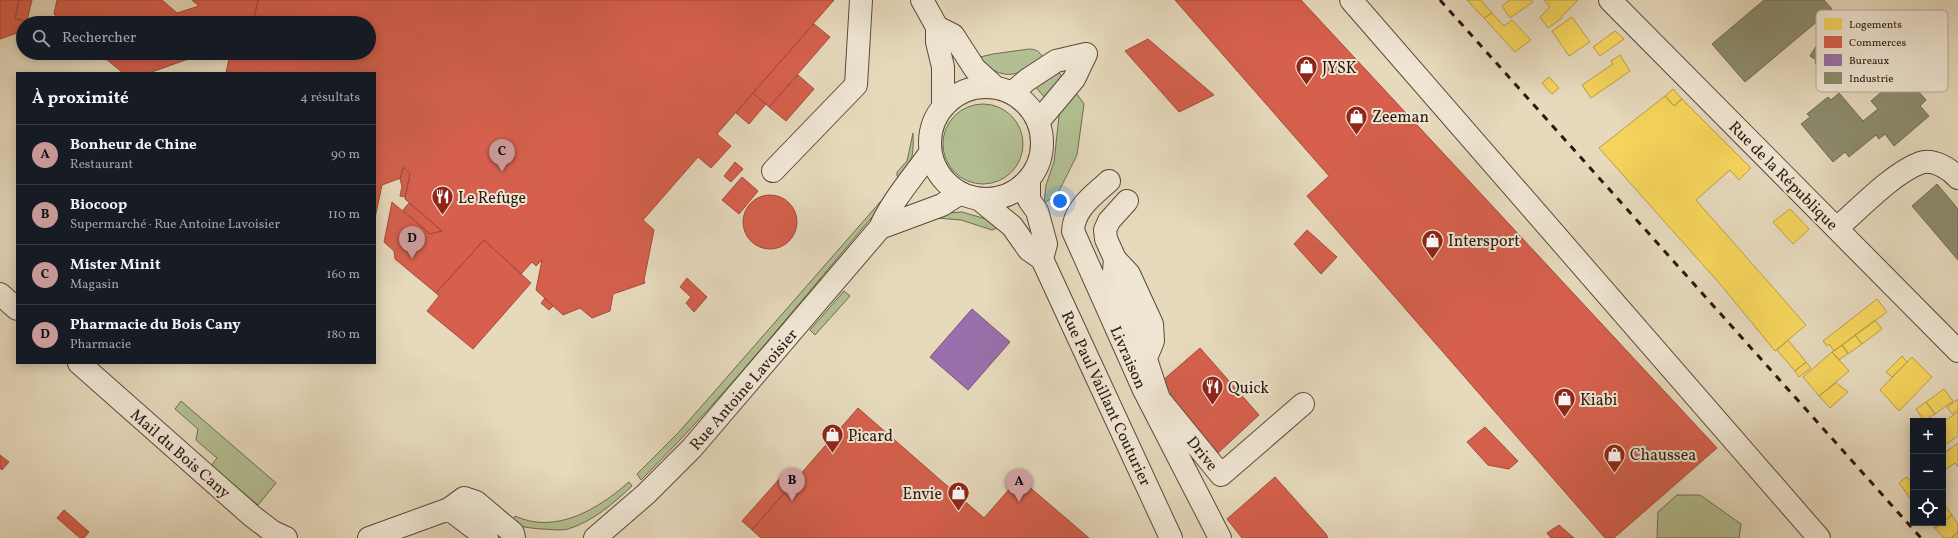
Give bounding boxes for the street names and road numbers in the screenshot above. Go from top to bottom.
street label: Rue de la République [1723,117,1842,236]
street label: Rue Paul Vaillant Couturier [1055,308,1156,490]
street label: Livraison [1104,323,1151,393]
street label: Rue Antoine Lavoisier [685,324,804,456]
street label: Mail du Bois Cany [125,405,235,504]
street label: Drive [1181,432,1222,476]

